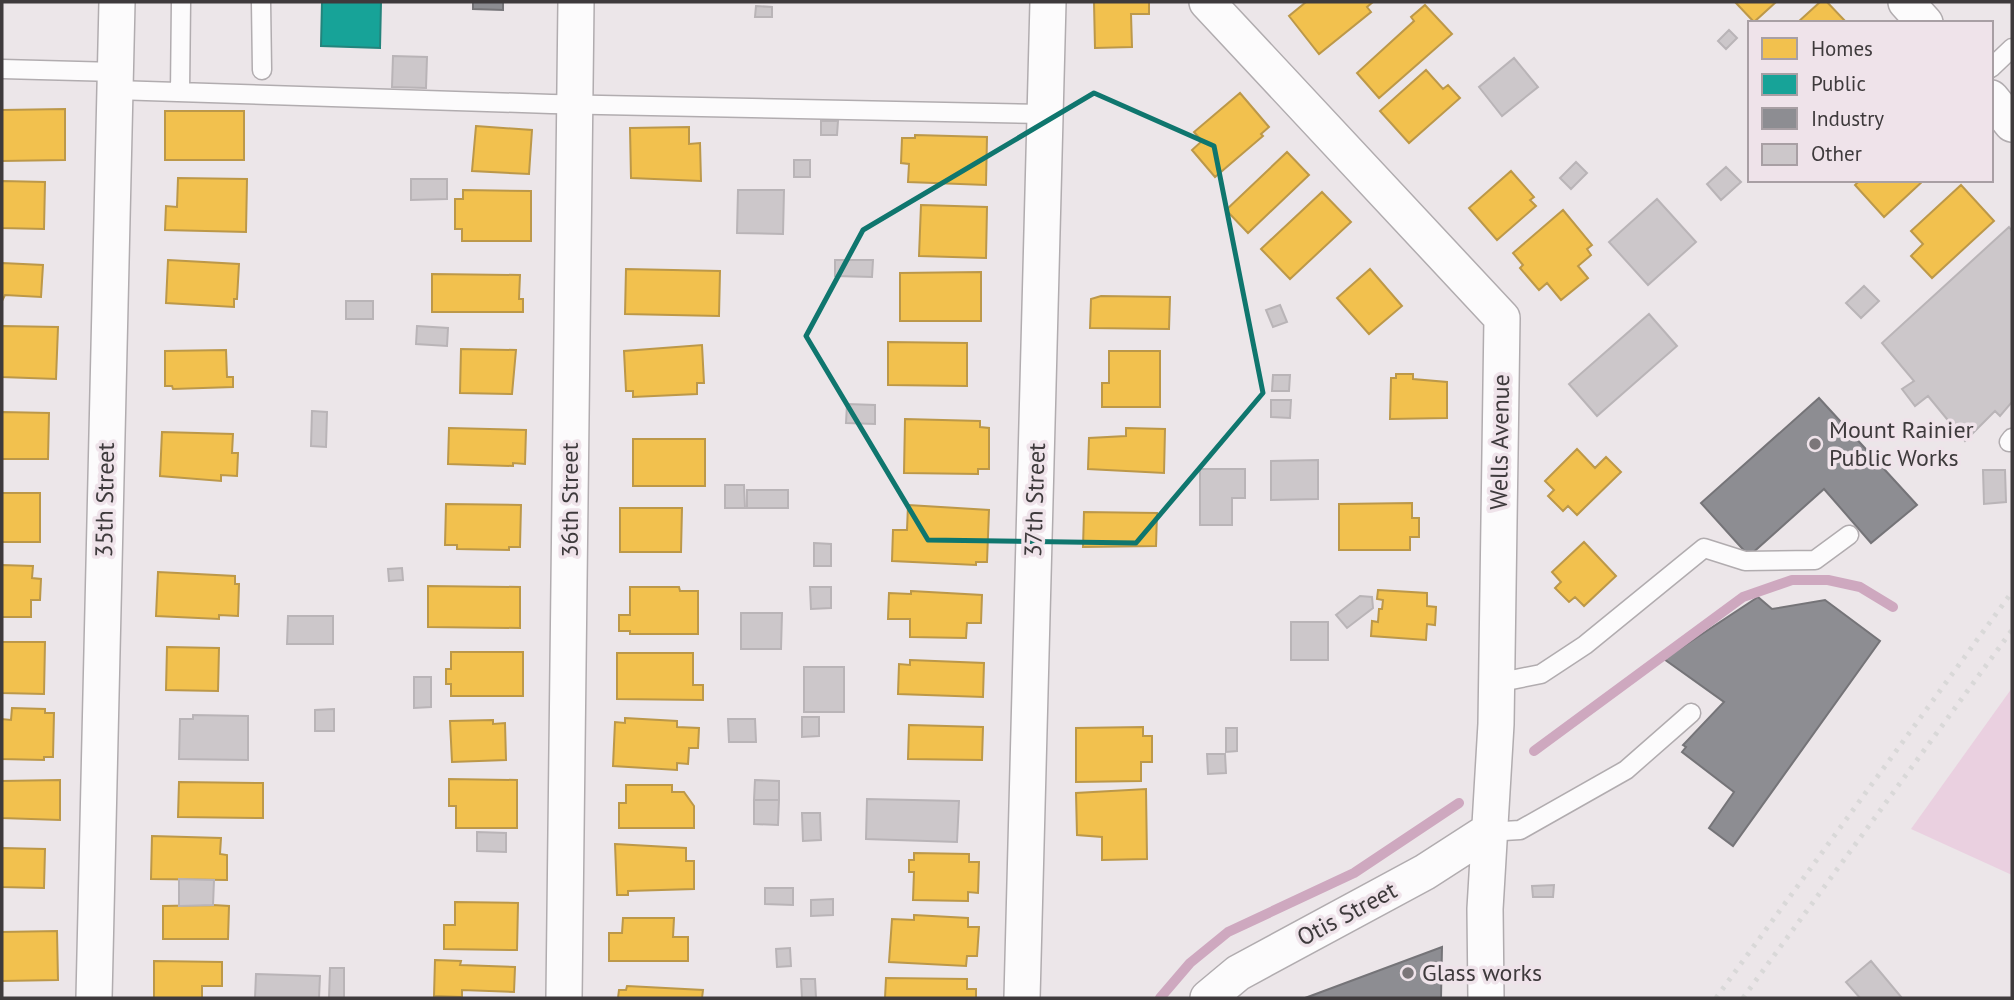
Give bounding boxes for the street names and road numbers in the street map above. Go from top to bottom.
street label: Wells Avenue [1483,374,1516,510]
street label: 35th Street [88,442,121,558]
street label: 36th Street [554,442,585,558]
street label: 37th Street [1017,442,1052,558]
street label: Otis Street [1291,874,1402,953]

